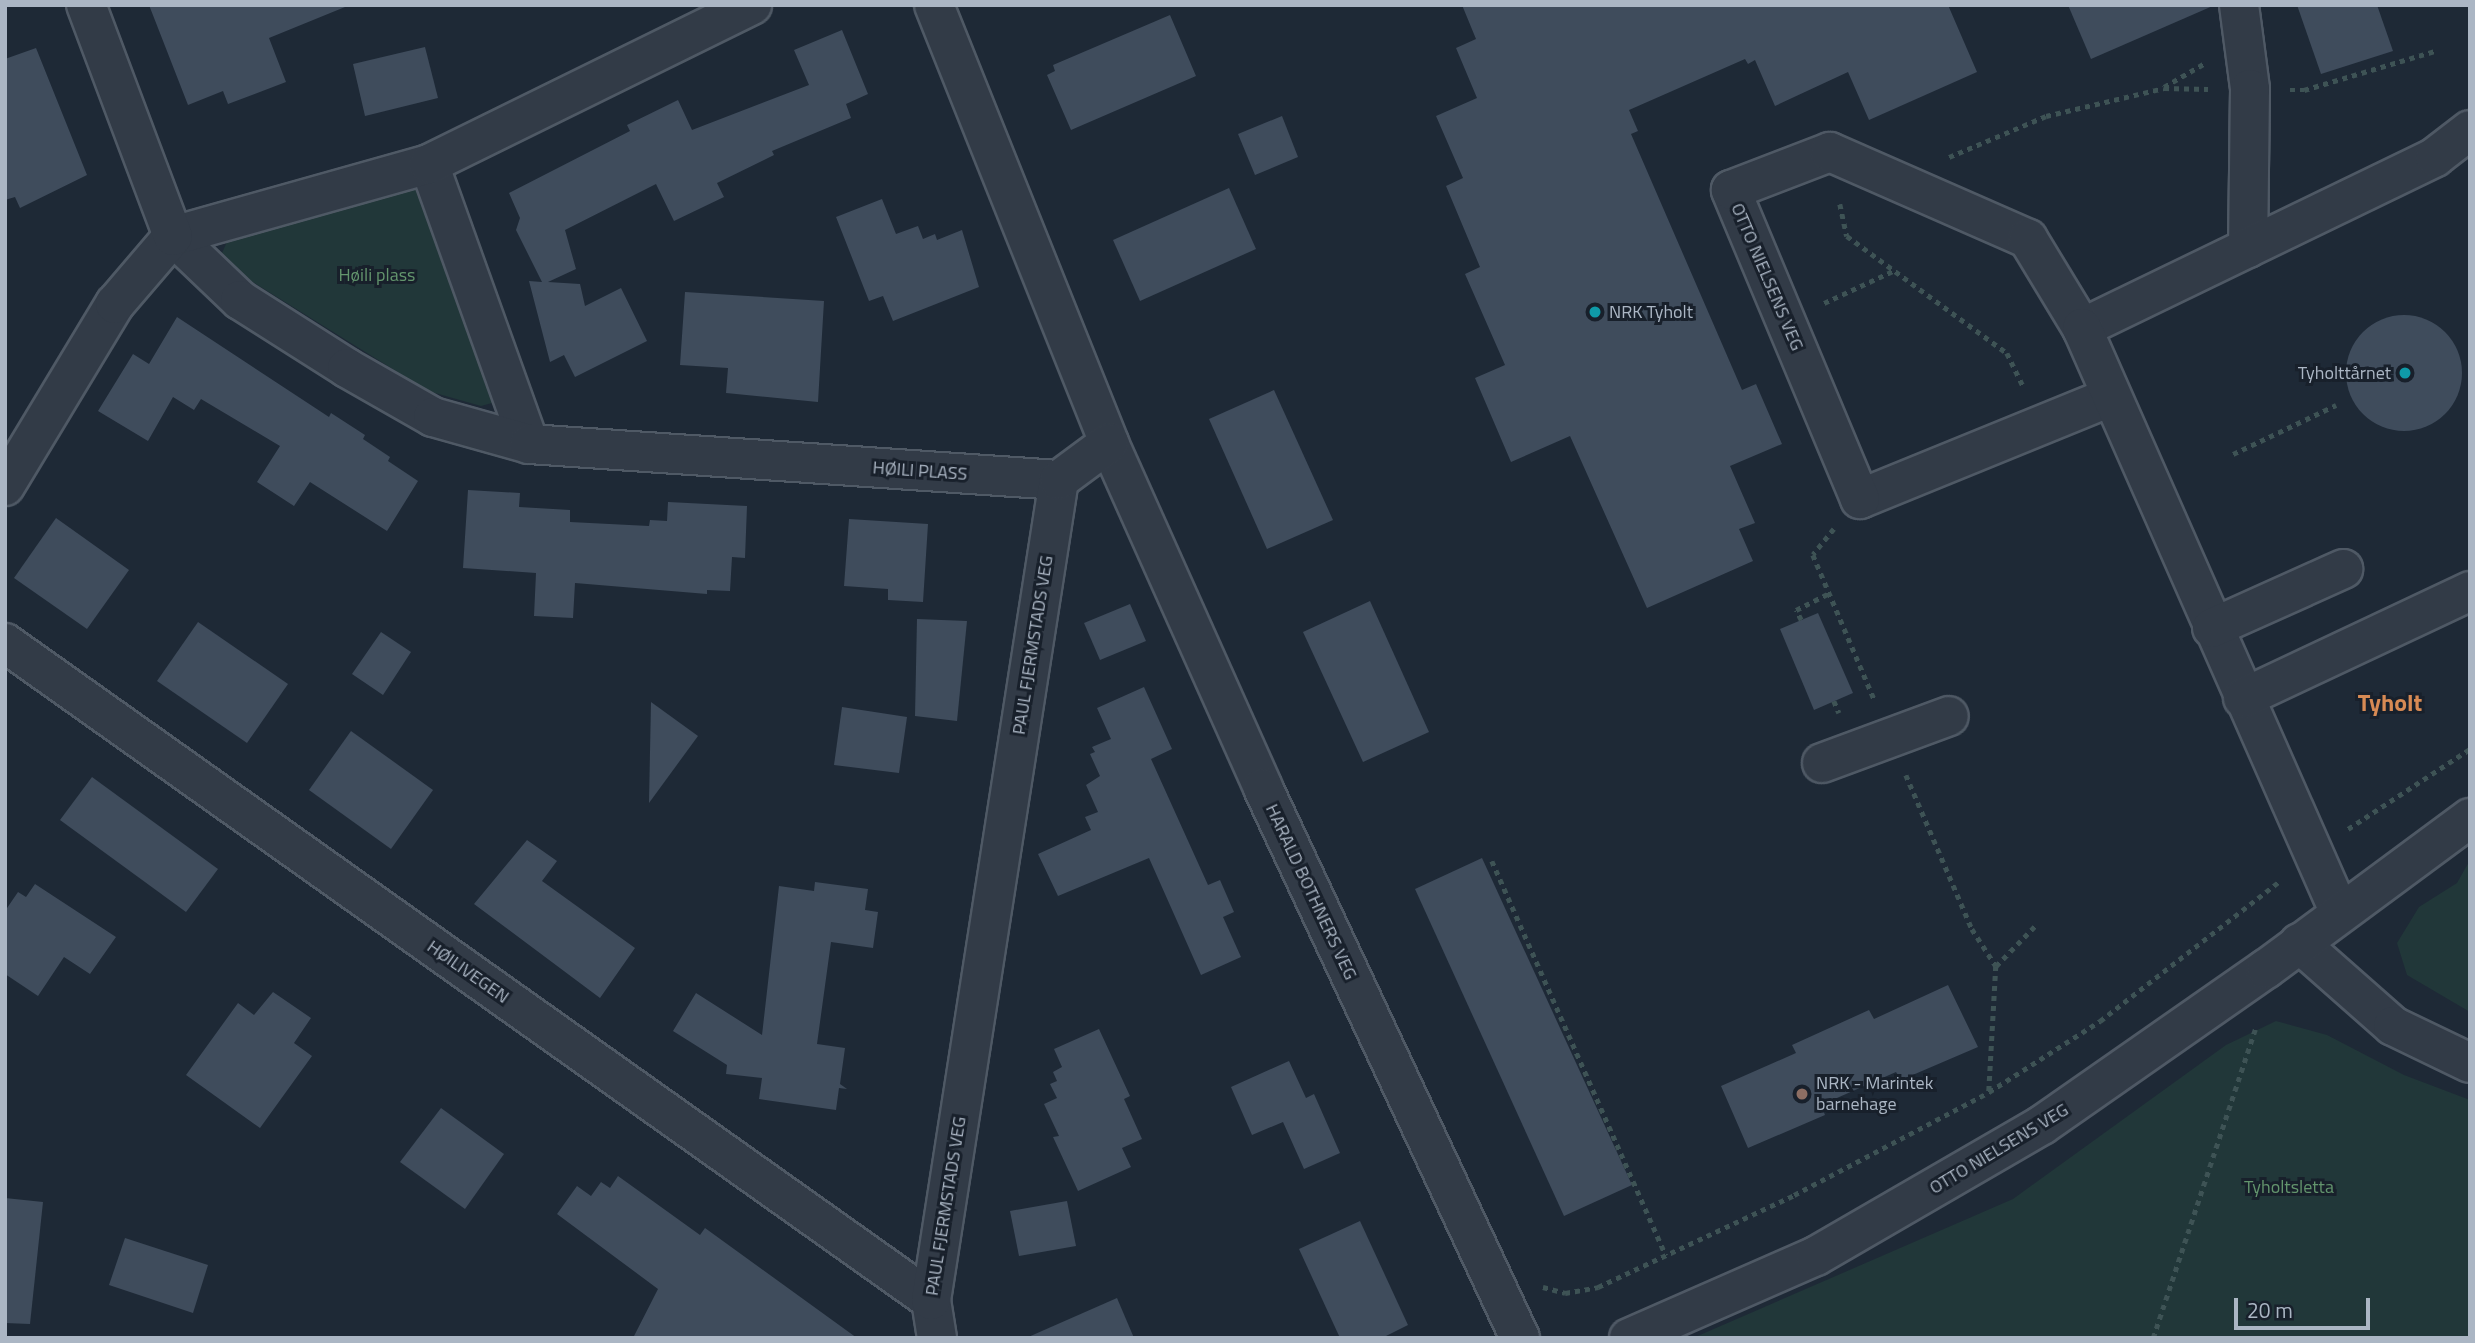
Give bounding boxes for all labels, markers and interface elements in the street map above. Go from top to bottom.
street label: OTTO NIELSENS VEG [1726,200,1808,354]
park label: Høili plass [339,264,415,286]
place label: NRK Tyholt [1609,301,1693,323]
marker: NRK Tyholt [1587,304,1603,320]
place label: Tyholttårnet [2298,362,2391,384]
marker: Tyholttårnet [2397,365,2413,381]
street label: HØILI PLASS [872,457,968,485]
street label: PAUL FJERMSTADS VEG [1008,554,1058,736]
district label: Tyholt [2358,689,2422,717]
street label: HARALD BOTHNERS VEG [1261,801,1361,983]
street label: HØILIVEGEN [423,936,513,1008]
place label: NRK - Marintek barnehage [1816,1073,1933,1116]
marker: NRK - Marintek barnehage [1794,1086,1810,1102]
street label: OTTO NIELSENS VEG [1926,1099,2072,1199]
street label: PAUL FJERMSTADS VEG [921,1115,971,1297]
park label: Tyholtsletta [2244,1176,2334,1198]
scale bar [2237,1284,2374,1328]
text: 20 m [2247,1294,2293,1326]

